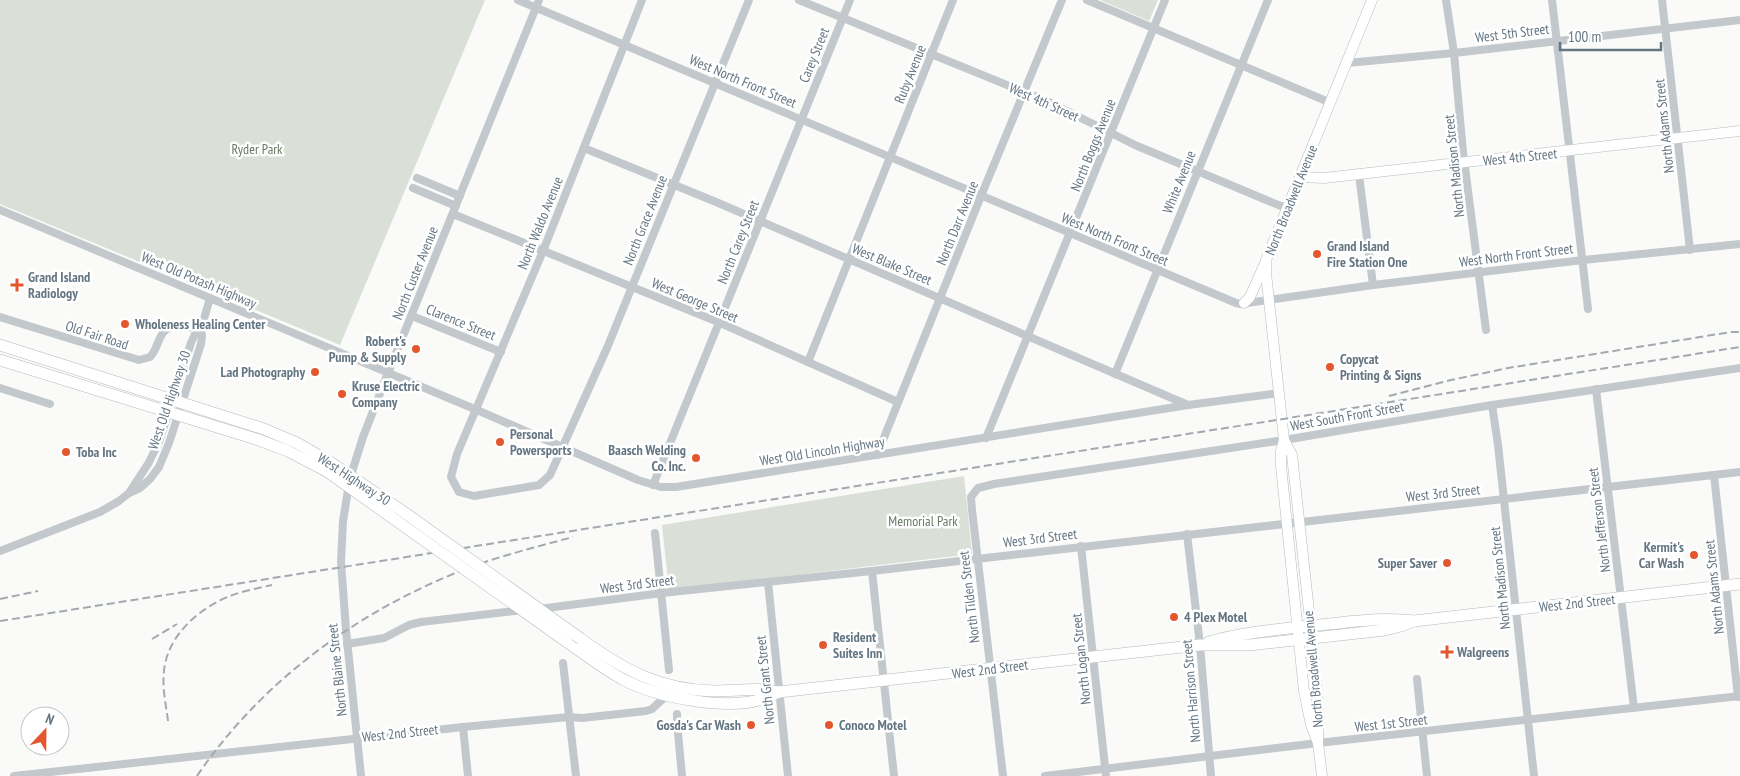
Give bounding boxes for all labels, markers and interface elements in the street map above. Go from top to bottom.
street label: West 5th Street [1474,20,1550,46]
scale bar [1560,20,1661,52]
street label: Carey Street [795,25,833,85]
text: 100 m [1568,27,1601,46]
street label: Ruby Avenue [890,42,930,106]
street label: West North Front Street [687,50,799,112]
street label: North Adams Street [1650,78,1678,174]
street label: West 4th Street [1006,79,1082,125]
street label: North Boggs Avenue [1066,96,1120,194]
street label: North Madison Street [1440,114,1468,218]
park label: Ryder Park [231,140,283,158]
street label: North Broadwell Avenue [1261,142,1321,258]
street label: West 4th Street [1482,144,1558,170]
street label: White Avenue [1158,148,1200,216]
street label: North Grace Avenue [619,172,671,268]
street label: North Waldo Avenue [513,174,567,272]
street label: North Darr Avenue [932,178,982,268]
street label: North Carey Street [713,197,763,287]
street label: West North Front Street [1059,208,1171,270]
street label: North Custer Avenue [388,223,442,322]
place label: Grand Island Fire Station One [1327,237,1407,271]
street label: West Blake Street [849,239,935,289]
street label: West North Front Street [1458,239,1574,271]
street label: West Old Potash Highway [139,248,260,313]
marker: Grand Island Fire Station One [1311,248,1323,260]
place label: Grand Island Radiology [28,268,90,302]
street label: West George Street [649,274,741,326]
marker: Grand Island Radiology [10,278,24,292]
street label: Clarence Street [424,300,499,344]
place label: Wholeness Healing Center [134,315,266,333]
street label: Old Fair Road [63,316,131,354]
marker: Wholeness Healing Center [119,318,131,330]
place label: Robert's Pump & Supply [329,332,406,366]
marker: Robert's Pump & Supply [410,343,422,355]
street label: West Old Highway 30 [144,348,194,452]
place label: Copycat Printing & Signs [1340,350,1422,384]
marker: Copycat Printing & Signs [1324,361,1336,373]
place label: Lad Photography [220,363,305,381]
marker: Lad Photography [309,366,321,378]
place label: Kruse Electric Company [352,377,420,411]
marker: Kruse Electric Company [336,388,348,400]
street label: West South Front Street [1289,397,1405,435]
place label: Personal Powersports [510,425,572,459]
street label: West Old Lincoln Highway [758,432,886,470]
marker: Personal Powersports [494,436,506,448]
place label: Baasch Welding Co. Inc. [608,441,686,475]
place label: Toba Inc [76,443,117,461]
marker: Toba Inc [60,446,72,458]
street label: West Highway 30 [314,449,394,509]
marker: Baasch Welding Co. Inc. [690,452,702,464]
street label: North Jefferson Street [1584,466,1614,573]
street label: West 3rd Street [1405,480,1481,506]
park label: Memorial Park [888,512,958,530]
street label: West 3rd Street [1002,525,1078,551]
street label: North Madison Street [1486,526,1514,630]
place label: Kermit's Car Wash [1639,538,1684,572]
street label: North Adams Street [1700,539,1728,635]
marker: Kermit's Car Wash [1688,549,1700,561]
street label: North Tilden Street [954,550,984,644]
place label: Super Saver [1378,554,1438,572]
marker: Super Saver [1441,557,1453,569]
street label: West 3rd Street [599,571,675,597]
street label: West 2nd Street [1538,590,1616,616]
place label: 4 Plex Motel [1184,608,1248,626]
street label: North Broadwell Avenue [1299,610,1327,728]
marker: 4 Plex Motel [1168,611,1180,623]
street label: North Logan Street [1067,612,1095,706]
street label: North Blaine Street [323,623,351,717]
place label: Resident Suites Inn [833,628,882,662]
street label: North Grant Street [751,635,779,725]
marker: Resident Suites Inn [817,639,829,651]
street label: North Harrison Street [1178,639,1204,743]
place label: Walgreens [1456,643,1509,661]
marker: Walgreens [1441,646,1453,658]
street label: West 2nd Street [951,655,1029,683]
north arrow [20,706,70,756]
text: N [43,709,57,729]
street label: West 1st Street [1354,710,1428,736]
place label: Gosda's Car Wash [656,716,741,734]
place label: Conoco Motel [839,716,907,734]
marker: Gosda's Car Wash [745,719,757,731]
marker: Conoco Motel [823,719,835,731]
street label: West 2nd Street [361,720,439,746]

